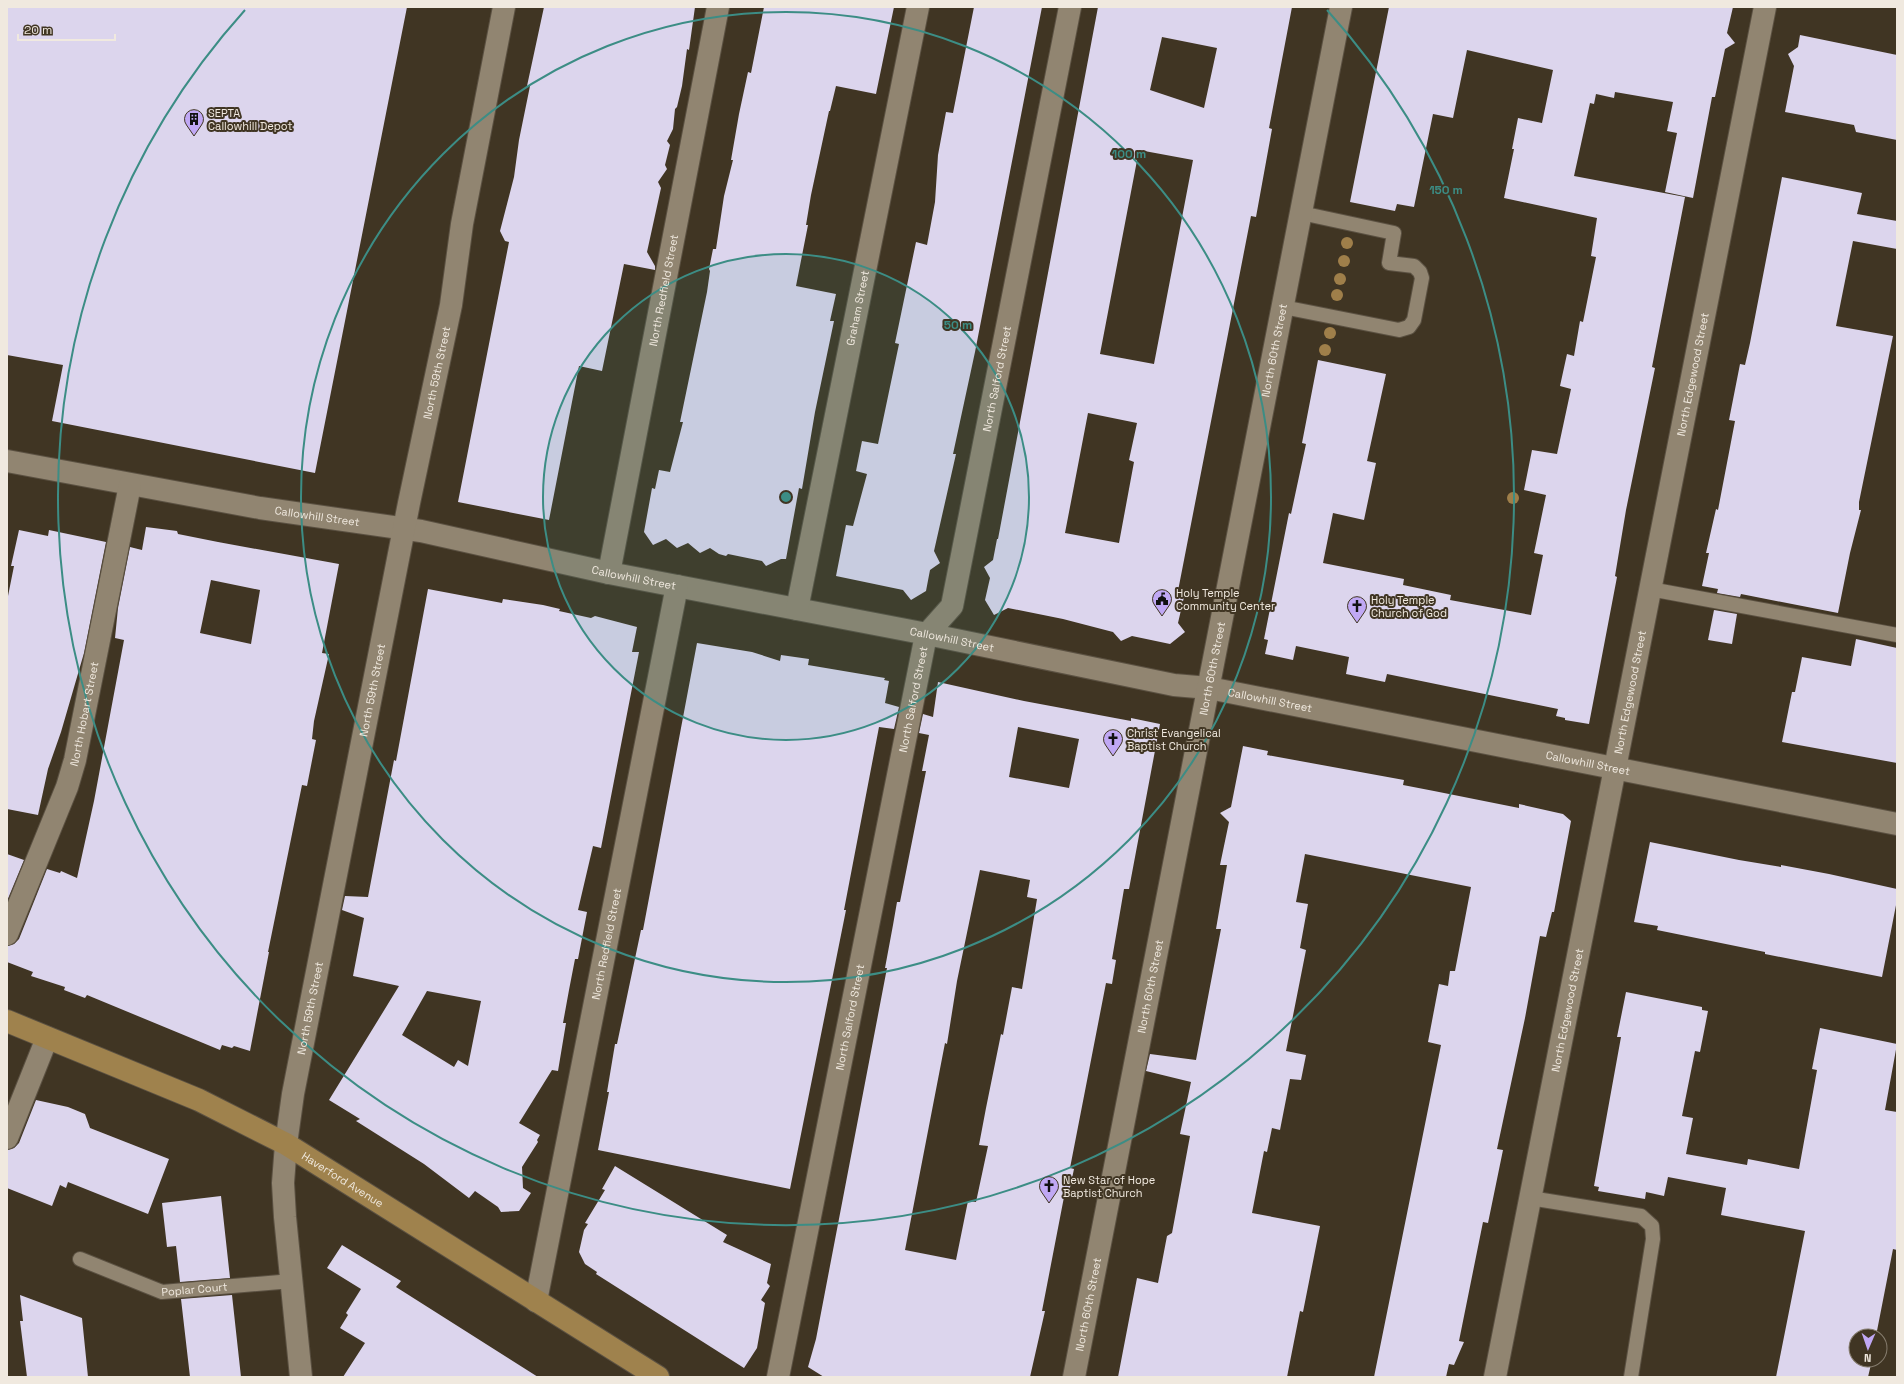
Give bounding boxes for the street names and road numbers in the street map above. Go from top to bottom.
street label: North Redfield Street [646,233,681,347]
street label: Graham Street [843,269,872,347]
street label: North 60th Street [1258,302,1290,398]
street label: North Edgewood Street [1674,311,1712,437]
street label: North 59th Street [420,325,453,420]
street label: North Salford Street [980,325,1014,433]
street label: Callowhill Street [274,503,360,529]
street label: Callowhill Street [590,562,677,593]
street label: North 60th Street [1196,620,1228,716]
street label: Callowhill Street [909,624,995,655]
street label: North Edgewood Street [1611,629,1649,755]
street label: North 59th Street [356,642,388,738]
street label: North Salford Street [896,645,931,754]
street label: North Hobart Street [67,660,101,768]
street label: Callowhill Street [1227,685,1313,715]
street label: Callowhill Street [1545,748,1631,778]
street label: North Redfield Street [589,887,624,1001]
street label: North 60th Street [1134,938,1166,1034]
street label: North Edgewood Street [1548,947,1586,1073]
street label: North 59th Street [294,960,326,1056]
street label: North Salford Street [832,963,867,1071]
street label: Haverford Avenue [299,1149,386,1210]
street label: North 60th Street [1072,1256,1104,1352]
street label: Poplar Court [161,1279,228,1299]

